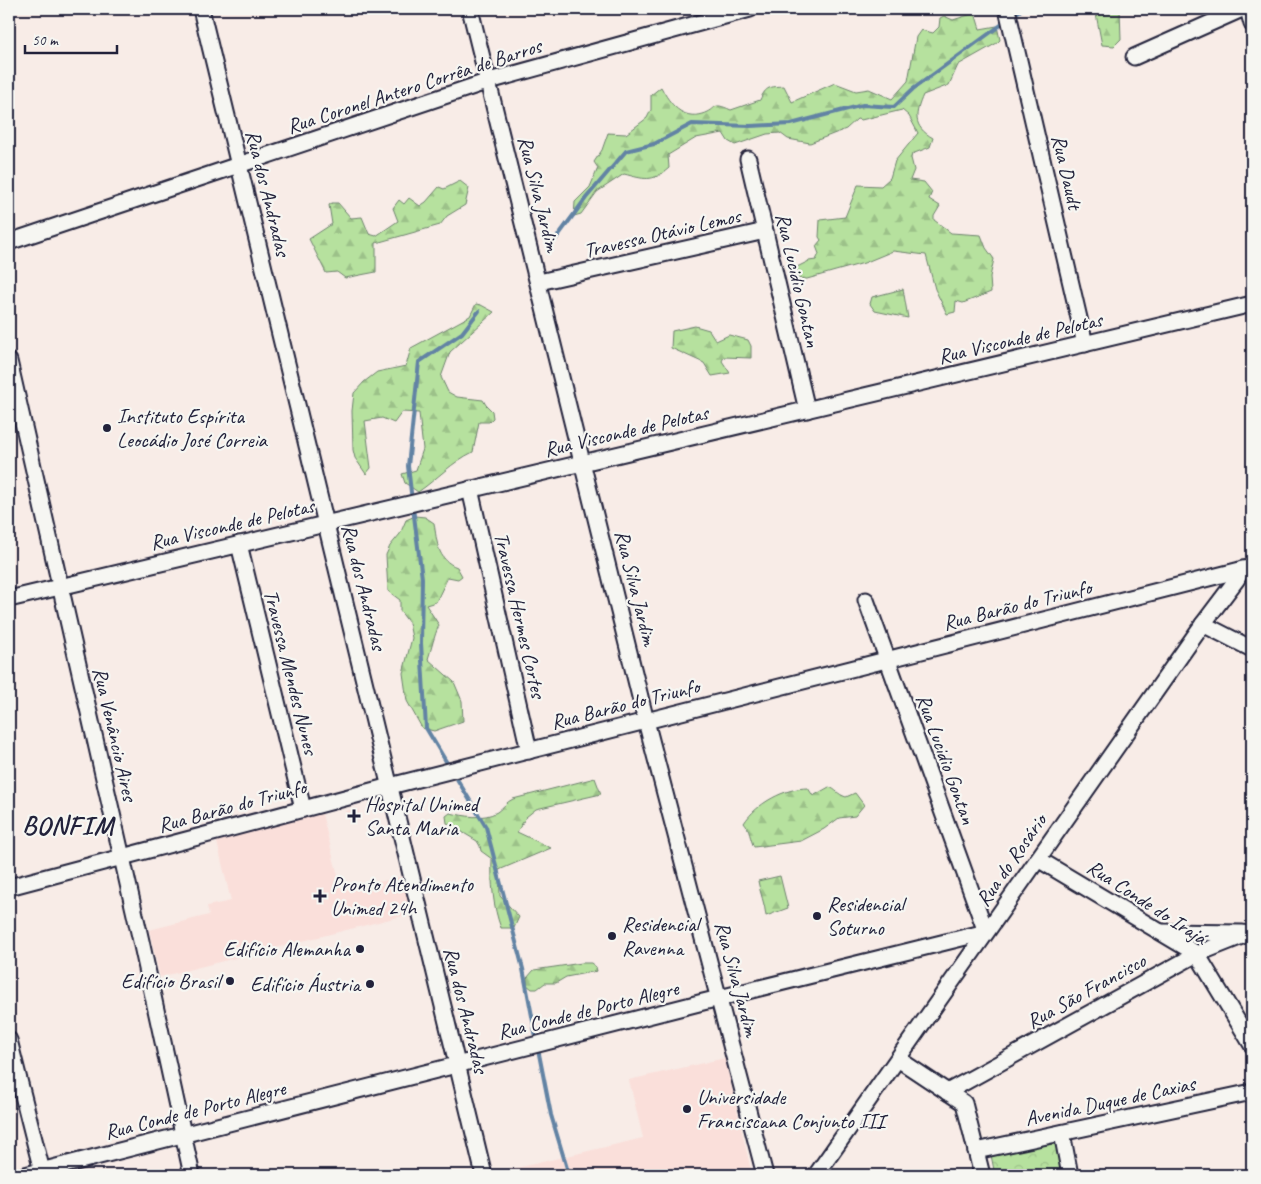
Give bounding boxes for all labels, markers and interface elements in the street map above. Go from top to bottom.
scale bar [25,22,118,54]
text: 50 m [32,31,59,50]
street label: Rua Coronel Antero Corrêa de Barros [284,32,546,139]
street label: Rua dos Andradas [240,127,297,260]
street label: Rua Daudt [1046,132,1089,214]
street label: Rua Silva Jardim [512,133,566,256]
street label: Travessa Otávio Lemos [581,202,745,264]
street label: Rua Lucidio Gontan [770,211,826,350]
street label: Rua Visconde de Pelotas [935,306,1106,370]
street label: Rua Visconde de Pelotas [541,399,712,463]
place label: Instituto Espírita Leocádio José Correia [117,403,269,453]
marker: Instituto Espírita Leocádio José Correia [101,422,113,434]
street label: Rua Visconde de Pelotas [147,492,318,556]
street label: Rua dos Andradas [336,521,393,654]
street label: Rua Silva Jardim [609,527,663,650]
street label: Travessa Hermes Cortes [488,530,552,702]
street label: Rua Barão do Triunfo [940,573,1096,636]
street label: Travessa Mendes Nunes [258,587,324,759]
street label: Rua Venâncio Aires [87,665,143,805]
street label: Rua Barão do Triunfo [548,672,704,735]
street label: Rua Lucidio Gontan [910,690,982,828]
street label: Rua Barão do Triunfo [155,773,311,838]
place label: Hospital Unimed Santa Maria [365,791,482,841]
street label: Rua do Rosário [970,807,1054,911]
district label: BONFIM [22,809,116,842]
marker: Hospital Unimed Santa Maria [347,809,361,823]
street label: Rua Conde do Irajá [1082,854,1213,951]
place label: Pronto Atendimento Unimed 24h [331,871,475,921]
marker: Pronto Atendimento Unimed 24h [313,889,327,903]
place label: Residencial Soturno [827,891,907,941]
marker: Residencial Soturno [811,910,823,922]
place label: Residencial Ravenna [622,911,702,961]
street label: Rua Silva Jardim [709,919,765,1041]
marker: Residencial Ravenna [606,930,618,942]
place label: Edifício Alemanha [224,936,352,962]
marker: Edifício Alemanha [354,943,366,955]
street label: Rua dos Andradas [438,944,495,1077]
street label: Rua São Francisco [1022,947,1152,1034]
place label: Edifício Brasil [121,968,223,994]
place label: Edifício Áustria [250,971,362,997]
marker: Edifício Brasil [224,975,236,987]
street label: Rua Conde de Porto Alegre [495,975,682,1045]
marker: Edifício Áustria [364,978,376,990]
street label: Avenida Duque de Caxias [1023,1070,1199,1132]
street label: Rua Conde de Porto Alegre [102,1075,289,1145]
place label: Universidade Franciscana Conjunto III [697,1084,889,1134]
marker: Universidade Franciscana Conjunto III [681,1103,693,1115]

